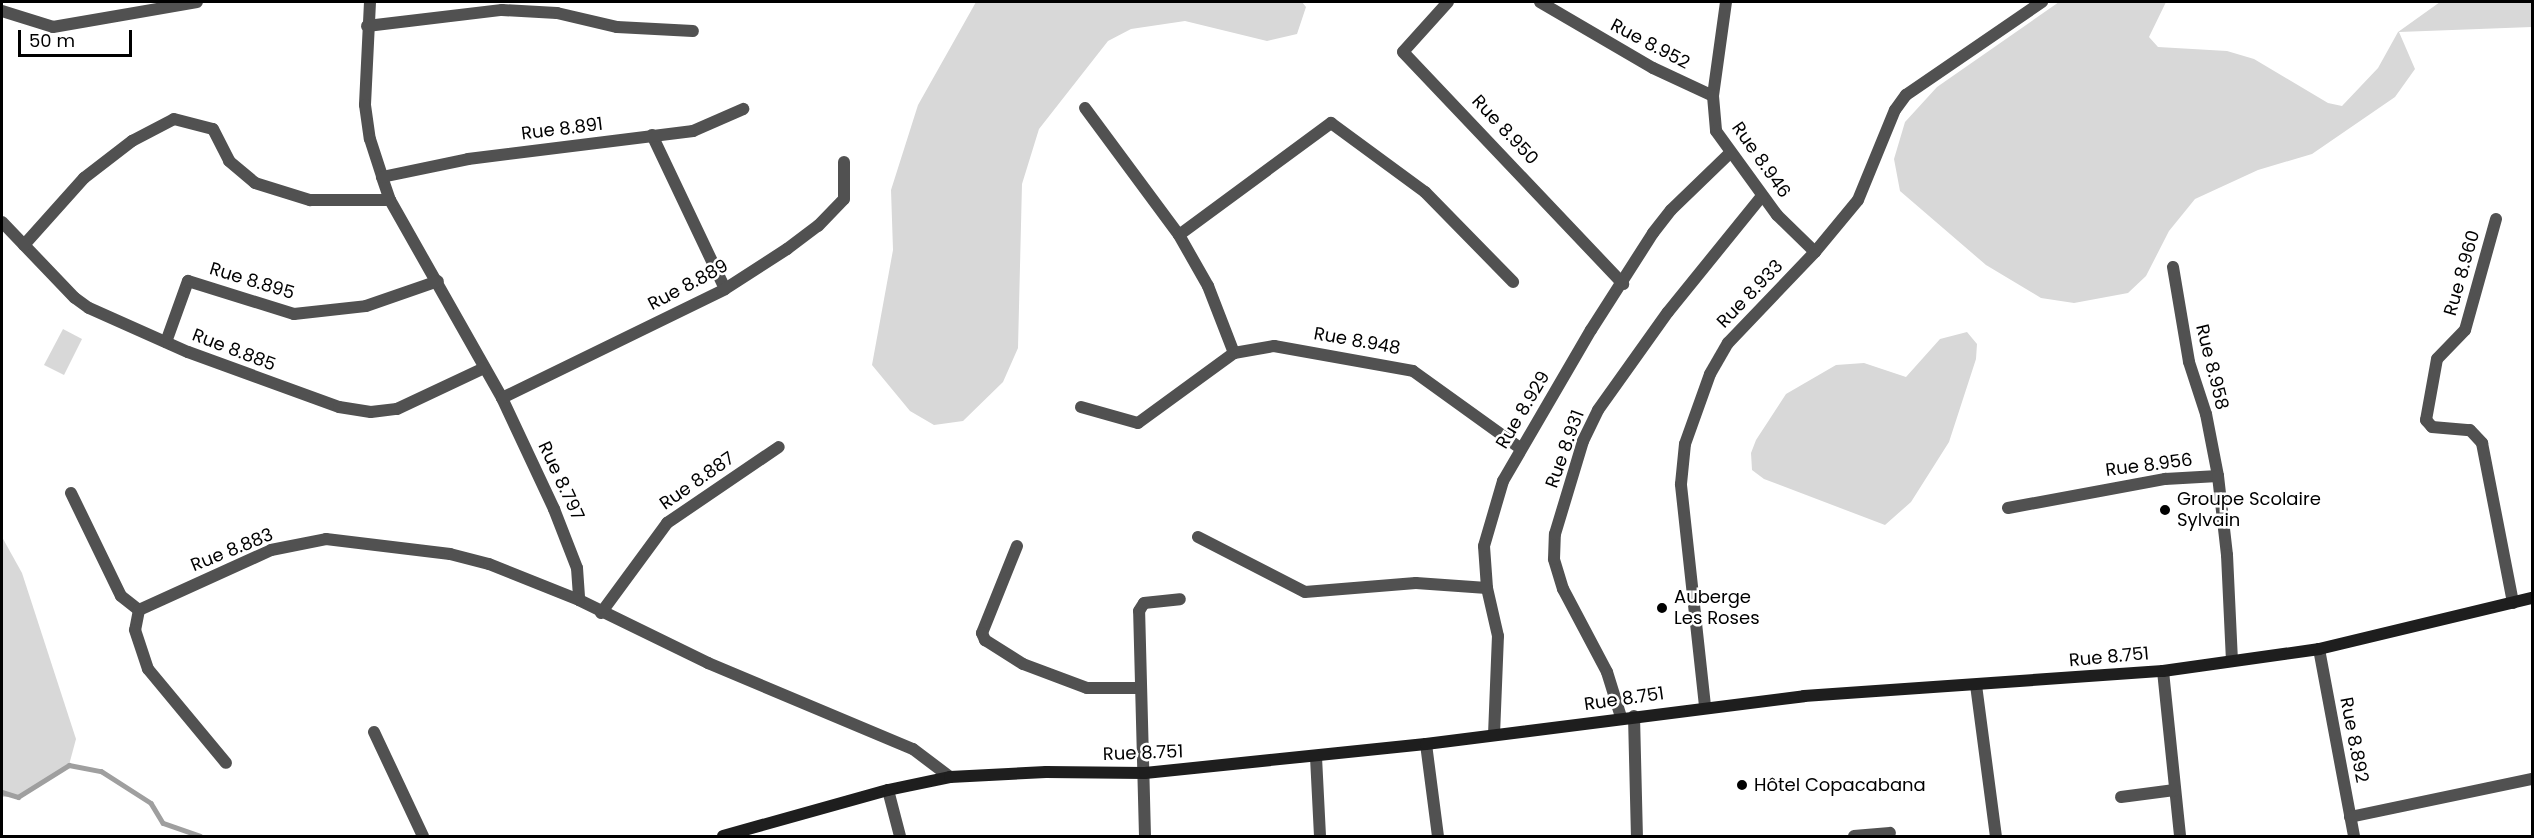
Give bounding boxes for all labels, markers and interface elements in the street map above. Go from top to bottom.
street label: Rue 8.952 [1607,14,1693,74]
scale bar [21,18,135,56]
text: 50 m [29,28,75,53]
street label: Rue 8.950 [1467,91,1543,169]
street label: Rue 8.891 [520,113,604,145]
street label: Rue 8.946 [1727,118,1795,202]
street label: Rue 8.960 [2440,228,2484,318]
street label: Rue 8.889 [644,255,732,315]
street label: Rue 8.933 [1712,256,1788,332]
street label: Rue 8.895 [207,258,297,304]
street label: Rue 8.958 [2191,322,2233,412]
street label: Rue 8.948 [1312,323,1402,359]
street label: Rue 8.885 [189,324,279,376]
street label: Rue 8.929 [1491,367,1555,453]
street label: Rue 8.931 [1541,407,1589,491]
street label: Rue 8.797 [533,438,589,524]
street label: Rue 8.887 [656,447,738,515]
street label: Rue 8.956 [2104,449,2194,481]
place label: Groupe Scolaire Sylvain [2177,489,2321,532]
marker: Groupe Scolaire Sylvain [2158,503,2172,517]
street label: Rue 8.883 [188,524,276,576]
place label: Auberge Les Roses [1674,587,1760,630]
marker: Auberge Les Roses [1655,601,1669,615]
street label: Rue 8.751 [2068,643,2150,671]
street label: Rue 8.751 [1583,683,1665,715]
street label: Rue 8.892 [2335,695,2373,785]
street label: Rue 8.751 [1102,741,1184,765]
place label: Hôtel Copacabana [1754,774,1926,796]
marker: Hôtel Copacabana [1735,778,1749,792]

